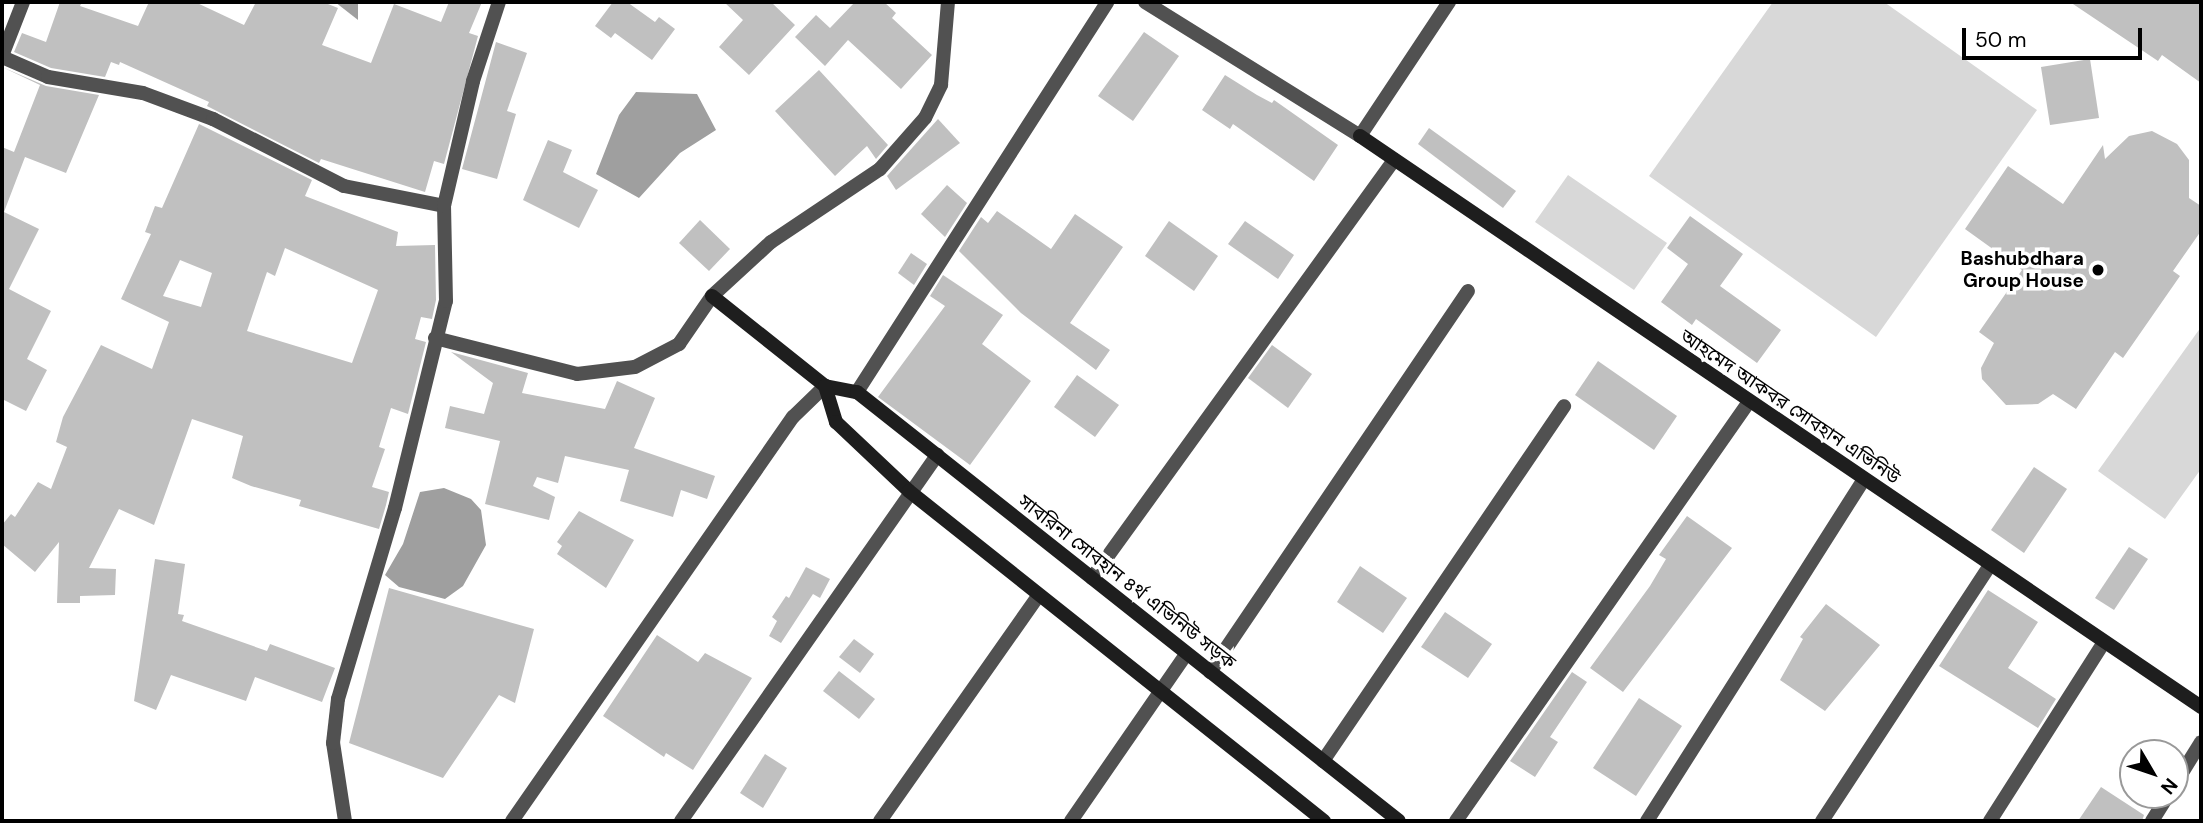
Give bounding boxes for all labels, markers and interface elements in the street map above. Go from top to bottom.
scale bar [1965,14,2145,58]
text: 50 m [1975,26,2026,54]
place label: Bashubdhara Group House [1961,248,2084,292]
marker: Bashubdhara Group House [2090,262,2106,278]
street label: আহমেদ আকবর সোবহান এভিনিউ [1676,325,1904,489]
street label: সাবরিনা সোবহান ৪র্থ এভিনিউ সড়ক [1014,490,1240,674]
north arrow [2119,739,2189,809]
text: N [2155,773,2183,800]

